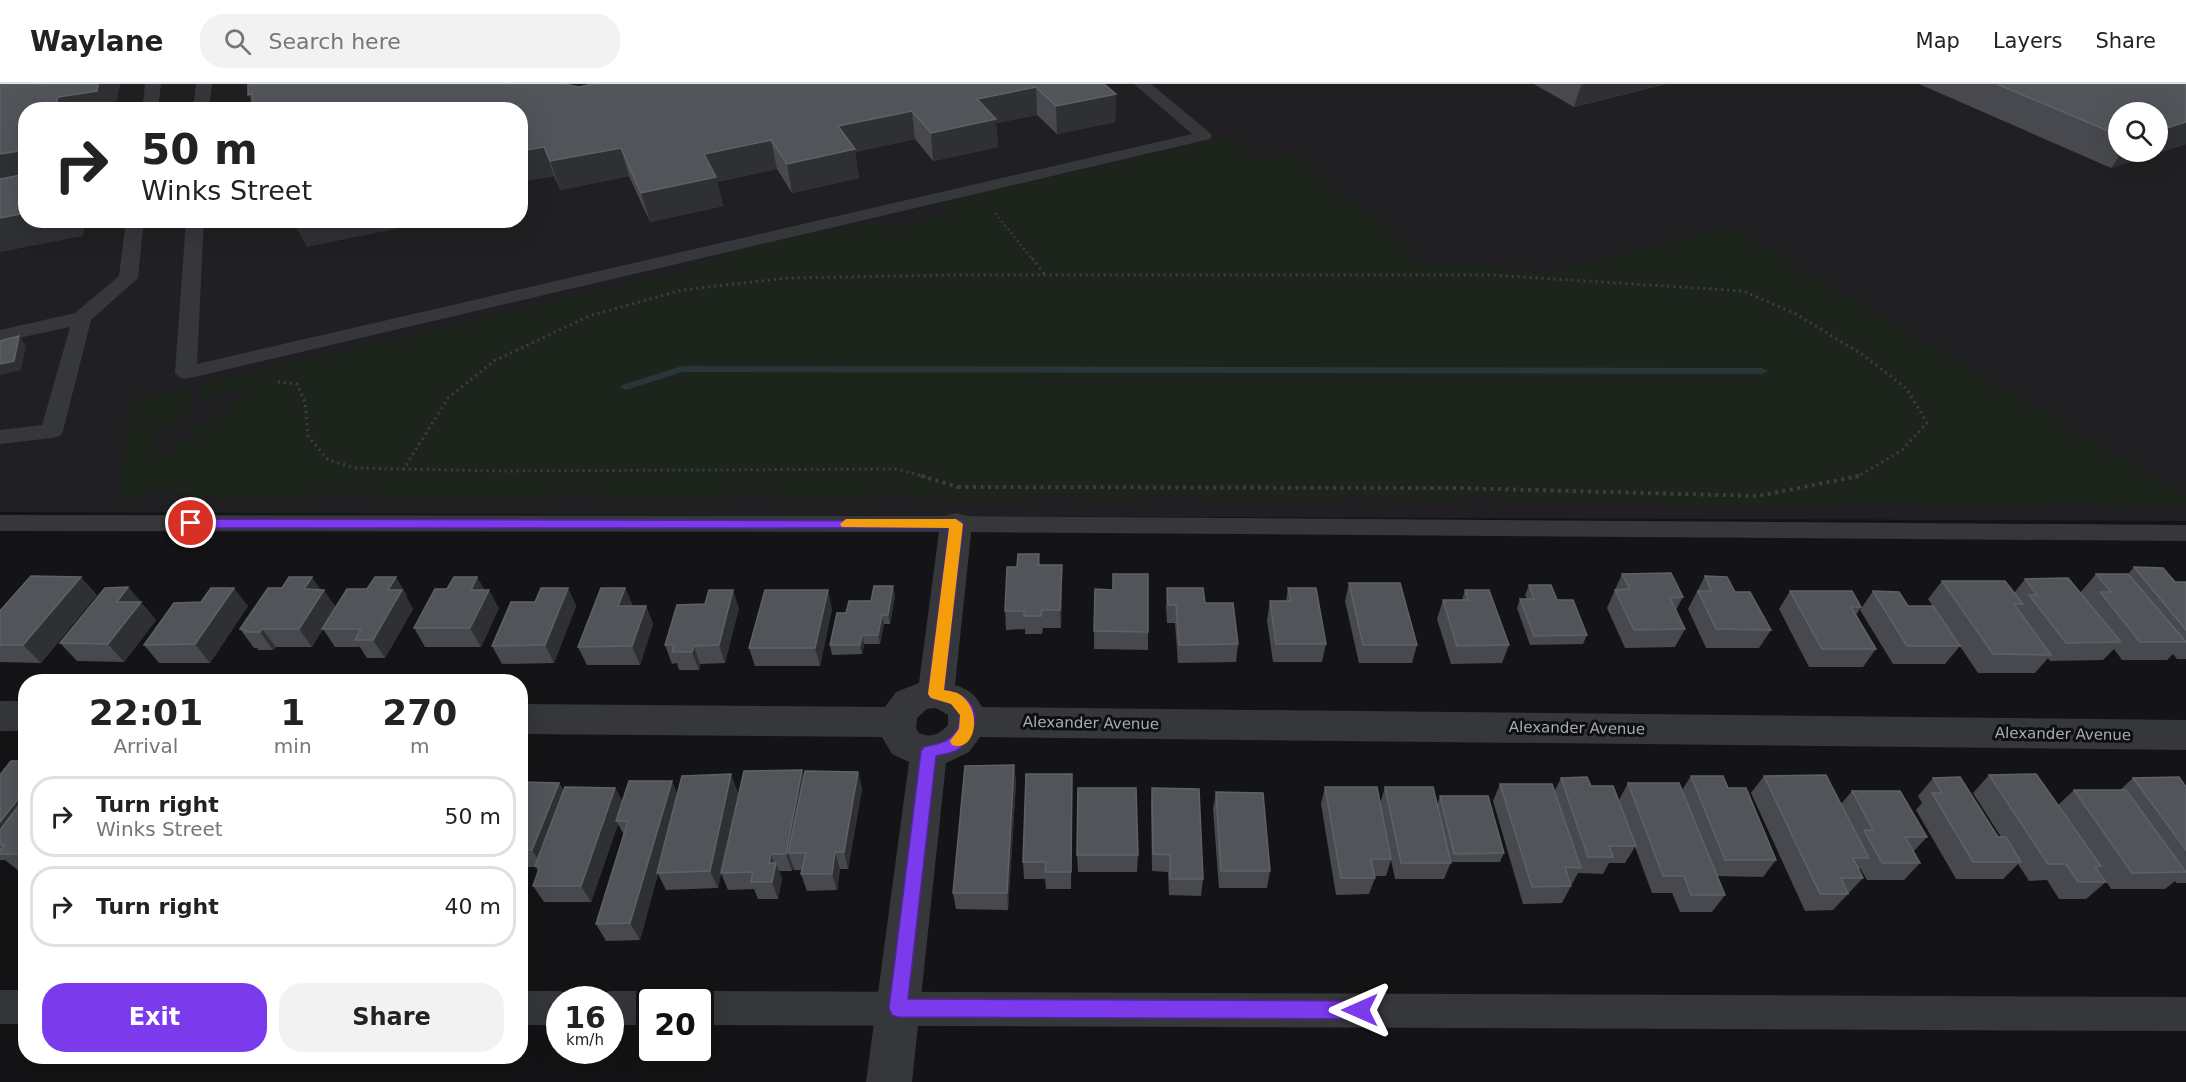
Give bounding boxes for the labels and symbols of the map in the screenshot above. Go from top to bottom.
pin [165,497,216,548]
street label: Alexander Avenue [1023,713,1159,733]
street label: Alexander Avenue [1509,718,1645,738]
street label: Alexander Avenue [1995,724,2131,744]
position arrow [1328,978,1392,1042]
speed limit sign: 20 [636,986,714,1064]

